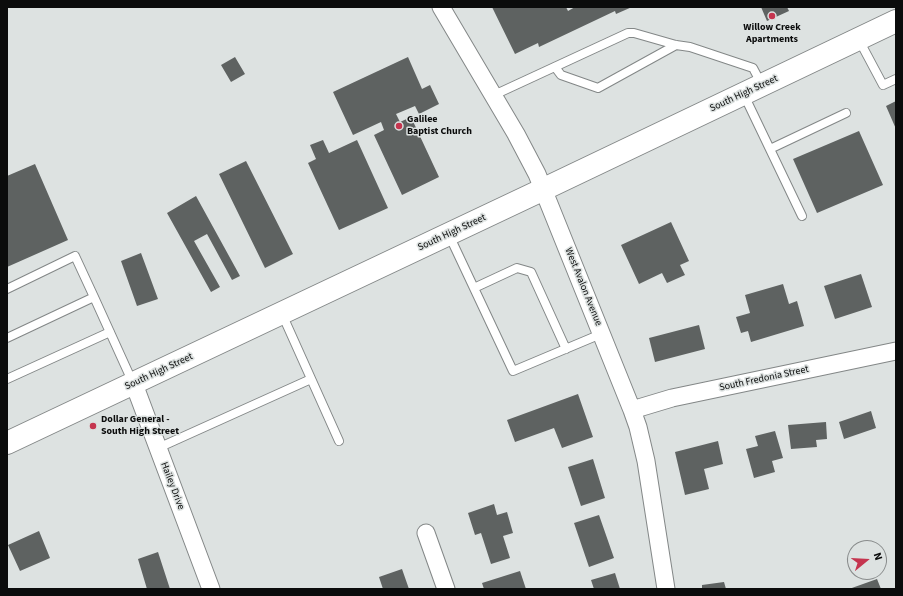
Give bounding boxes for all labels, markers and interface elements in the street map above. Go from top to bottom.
marker: Willow Creek Apartments [767,11,777,21]
place label: Willow Creek Apartments [743,22,801,46]
street label: South High Street [708,73,780,115]
place label: Galilee Baptist Church [407,114,472,138]
marker: Galilee Baptist Church [394,121,404,131]
street label: South High Street [416,212,488,254]
street label: West Avalon Avenue [562,246,604,328]
street label: South High Street [123,351,195,393]
street label: South Fredonia Street [718,364,810,394]
place label: Dollar General - South High Street [101,414,179,438]
marker: Dollar General - South High Street [88,421,98,431]
street label: Hailey Drive [157,461,187,511]
north arrow [847,540,887,580]
text: N [870,551,886,562]

